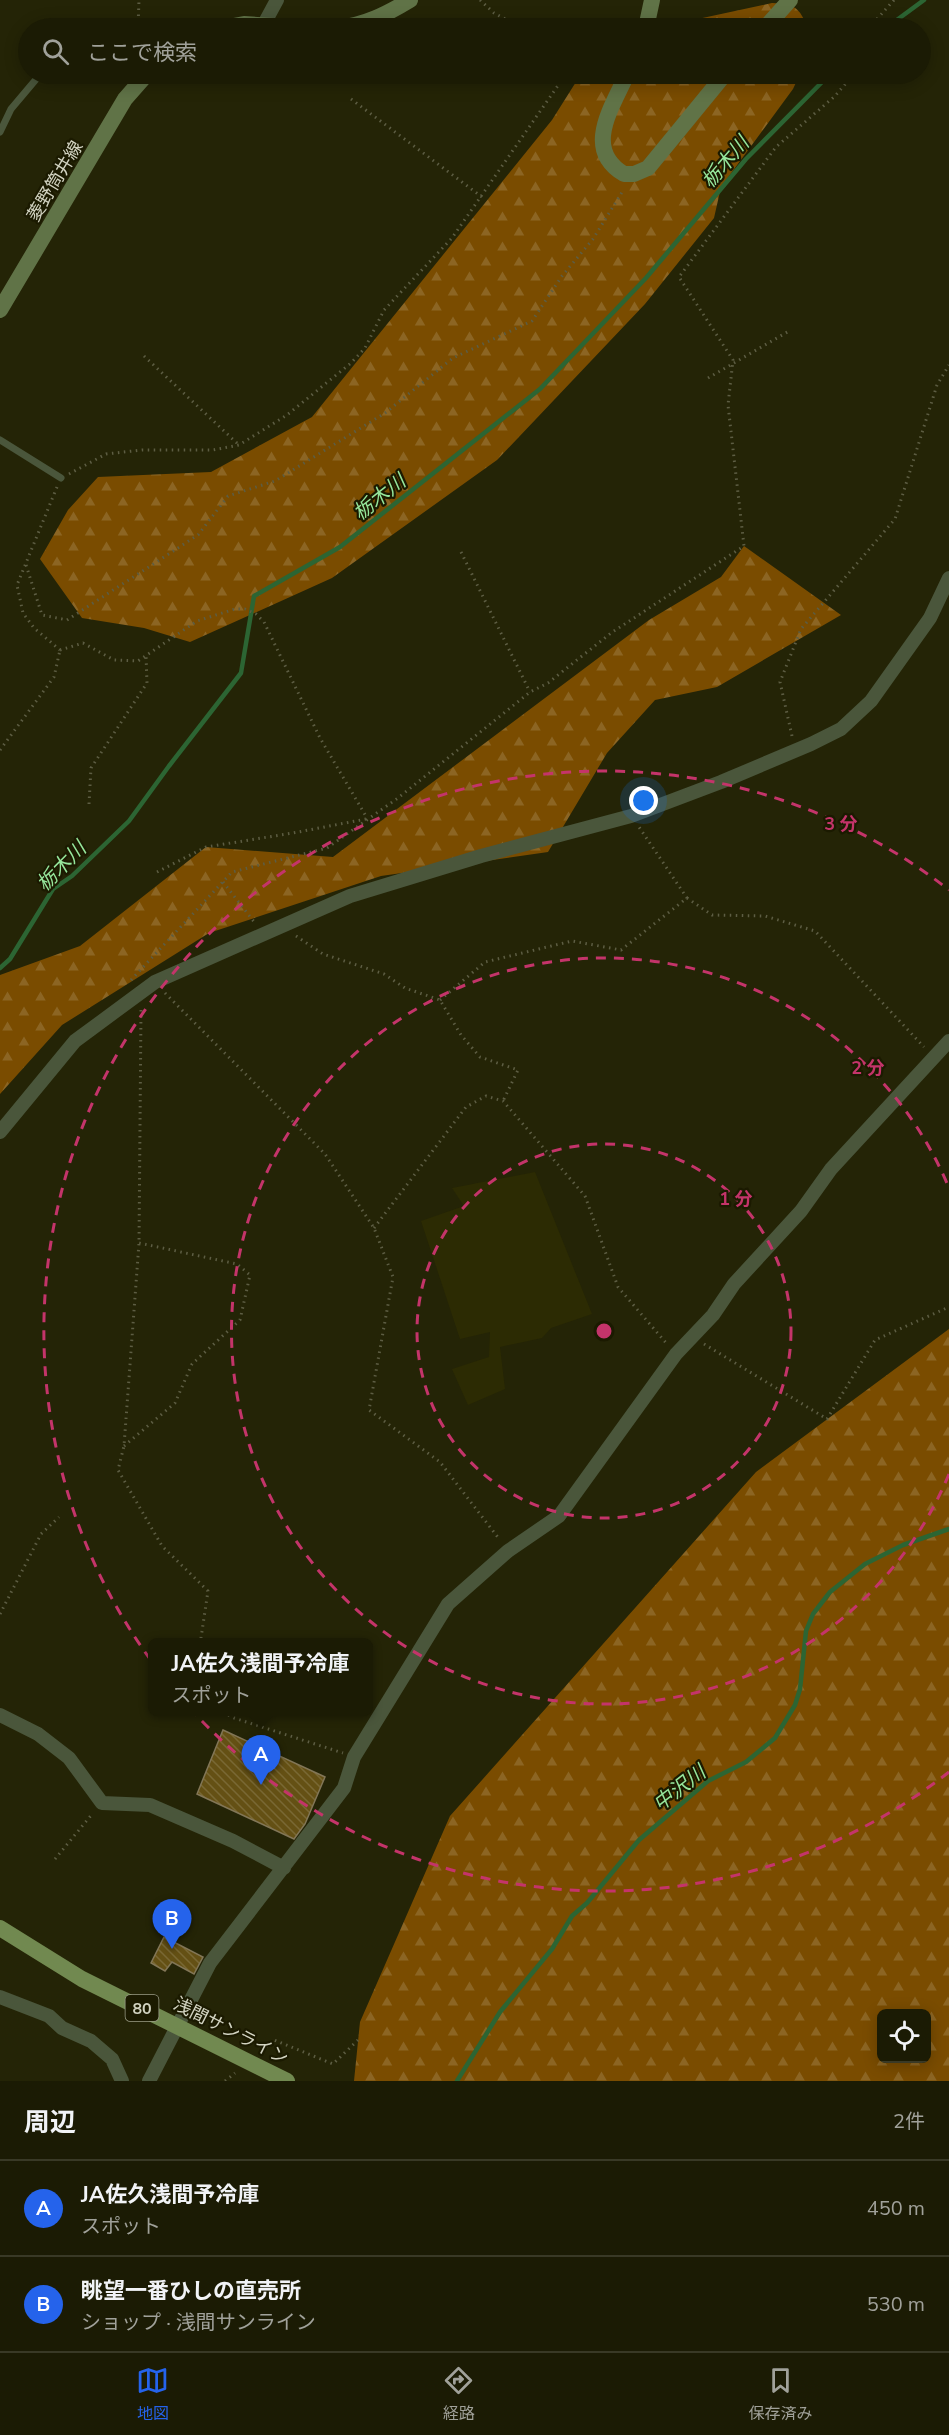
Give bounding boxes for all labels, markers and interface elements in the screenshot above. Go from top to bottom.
search box [18,18,931,84]
icon: search [39,35,72,68]
text: ここで検索 [87,38,197,68]
water label: 栃木川 [696,129,757,194]
street label: 菱野筒井線 [22,136,88,226]
water label: 栃木川 [347,467,413,527]
your location [629,786,658,815]
text: 3 分 [824,812,858,836]
water label: 栃木川 [31,834,94,897]
text: 2 分 [851,1056,885,1080]
text: 1 分 [719,1187,753,1211]
centre of rings [594,1321,614,1341]
popup [148,1638,373,1716]
text: JA佐久浅間予冷庫 [171,1649,350,1679]
text: スポット [171,1682,251,1709]
pin: A [242,1736,280,1785]
water label: 中沢川 [647,1758,713,1818]
pin: B [152,1900,192,1949]
street label: 浅間サンライン [169,1992,293,2070]
road number: 80 [126,1995,158,2021]
map controls [877,2009,931,2063]
button: locate [877,2009,931,2063]
text: 周辺 [24,2105,76,2140]
text: 2件 [893,2108,925,2135]
text: JA佐久浅間予冷庫 [81,2180,259,2210]
text: A [36,2195,51,2222]
text: 450 m [867,2195,925,2222]
text: スポット [81,2213,161,2240]
text: 眺望一番ひしの直売所 [81,2276,301,2306]
text: B [37,2291,50,2318]
text: 530 m [867,2291,925,2318]
text: ショップ · 浅間サンライン [81,2309,316,2336]
tab: 地図 [136,2364,169,2425]
tab: 経路 [442,2364,475,2425]
tab: 保存済み [748,2364,812,2425]

